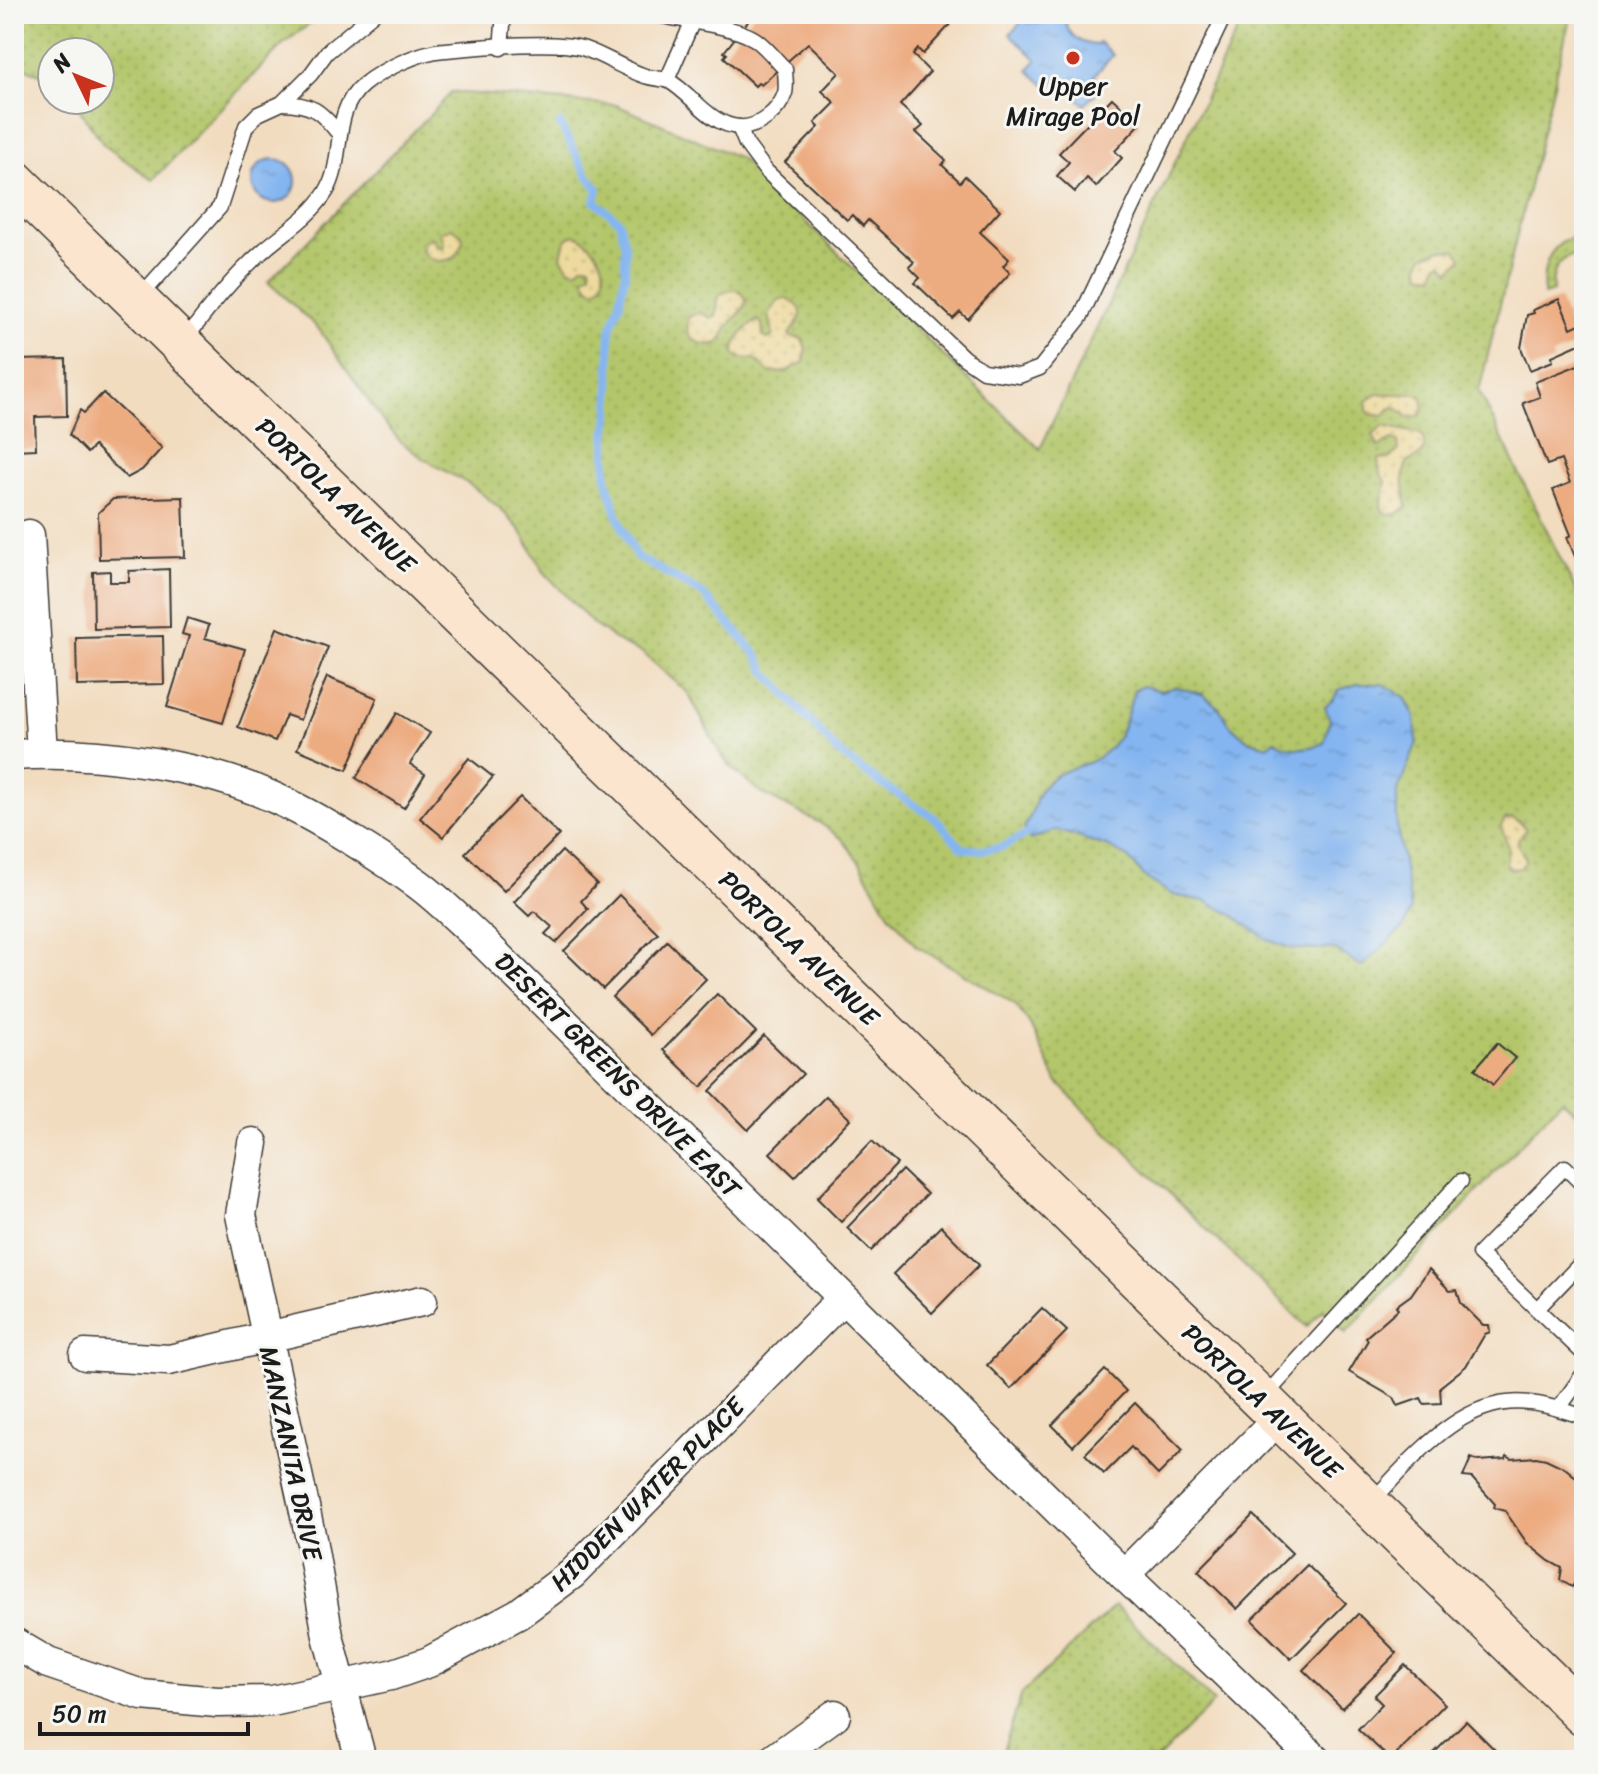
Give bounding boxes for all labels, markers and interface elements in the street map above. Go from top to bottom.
north arrow [36,36,116,116]
text: N [42,43,82,82]
marker: Upper Mirage Pool [1064,49,1082,67]
place label: Upper Mirage Pool [1006,63,1141,139]
street label: PORTOLA AVENUE [245,406,429,586]
street label: PORTOLA AVENUE [708,859,892,1039]
street label: DESERT GREENS DRIVE EAST [483,940,754,1211]
street label: PORTOLA AVENUE [1171,1312,1355,1492]
street label: MANZANITA DRIVE [246,1342,337,1566]
street label: HIDDEN WATER PLACE [538,1384,757,1603]
scale bar [40,1686,248,1736]
text: 50 m [52,1693,107,1735]

